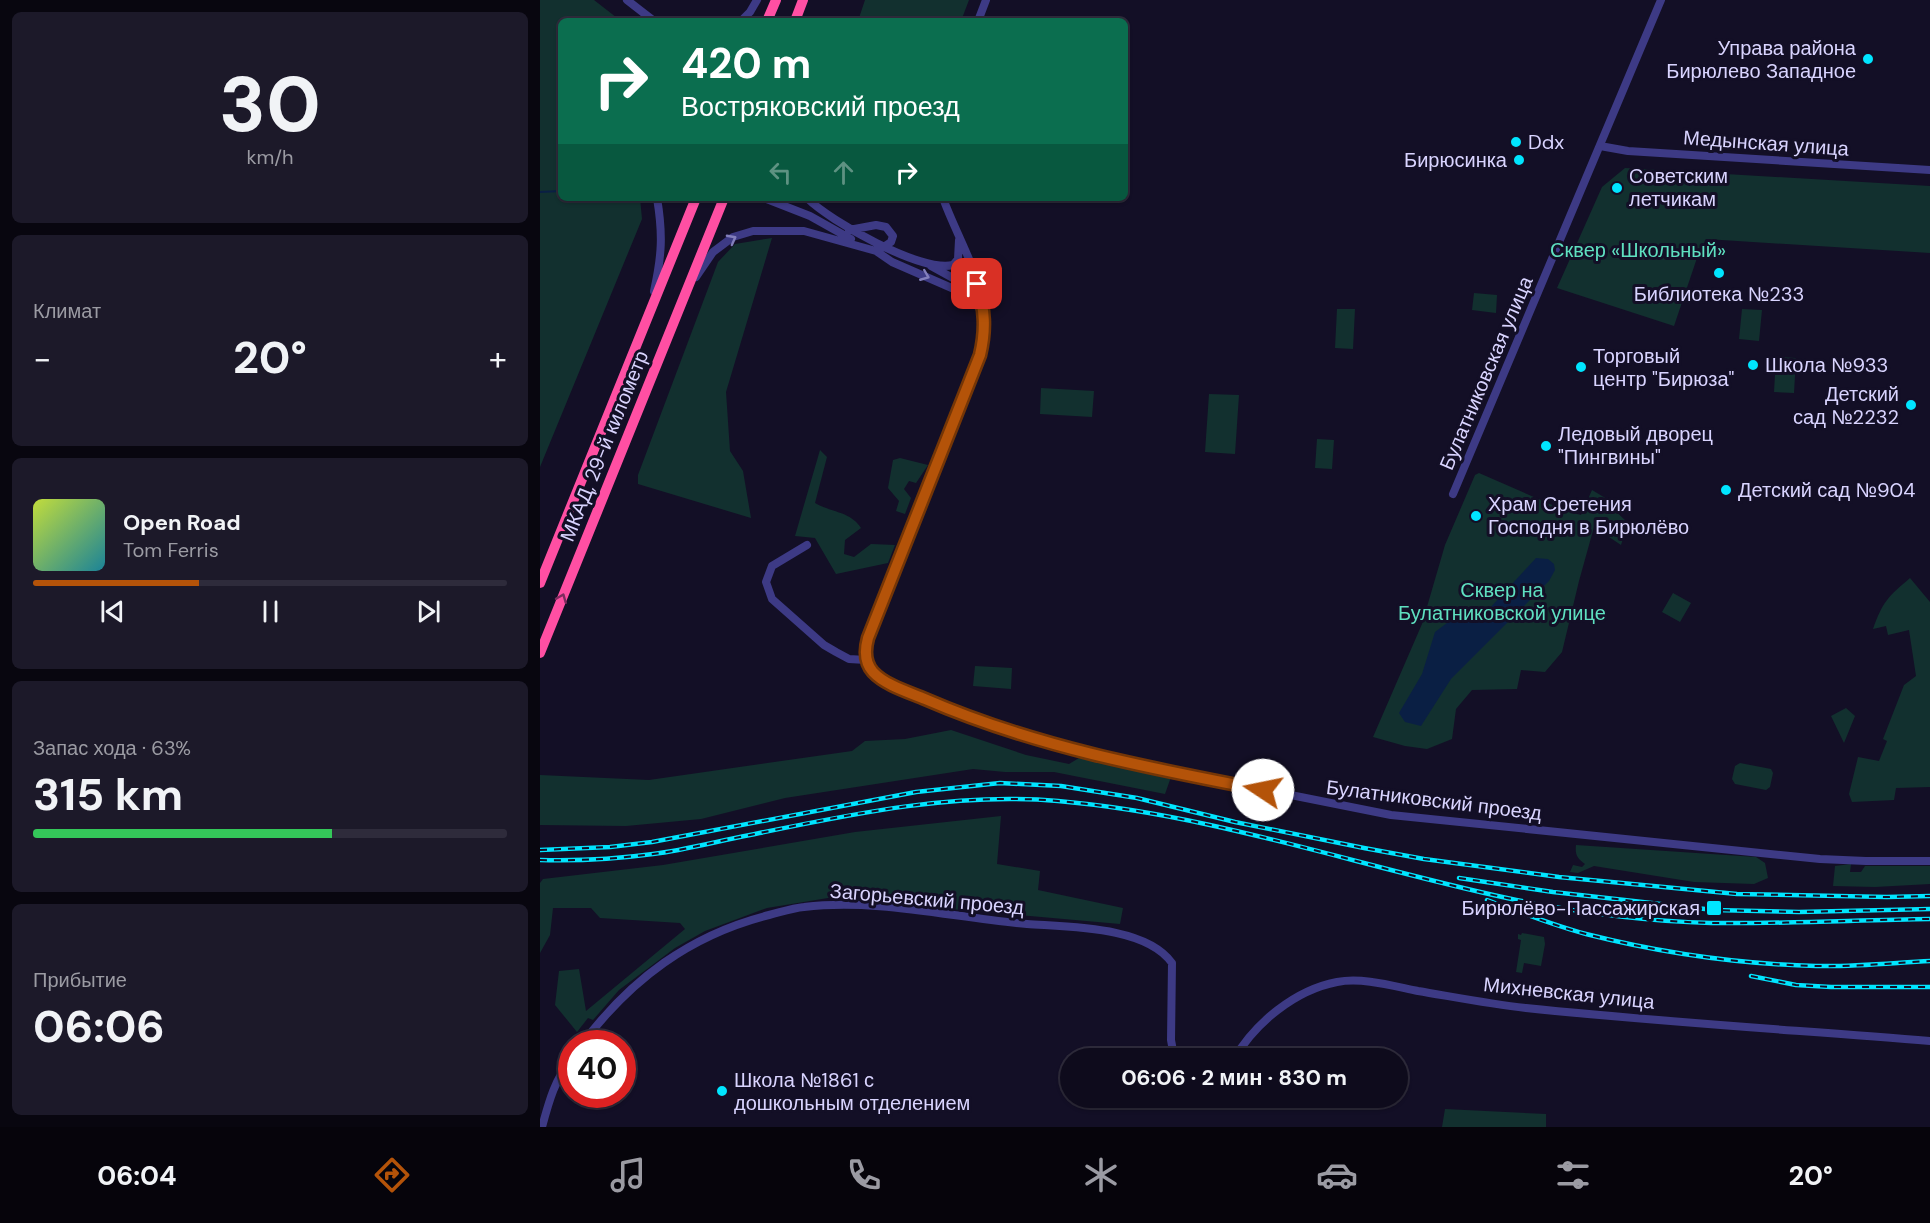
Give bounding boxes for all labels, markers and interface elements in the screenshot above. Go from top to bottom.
place label: Управа района Бирюлево Западное [1666,35,1857,84]
text: 420 m [681,36,811,91]
icon: right [582,42,660,120]
marker: Управа района Бирюлево Западное [1861,52,1875,66]
text: 30 [219,54,321,155]
text: Востряковский проезд [681,89,960,124]
street label: Медынская улица [1682,124,1851,162]
place label: Ddx [1528,129,1564,155]
marker: Ddx [1509,135,1523,149]
text: km/h [246,144,294,170]
place label: Бирюсинка [1404,147,1508,173]
marker: Бирюсинка [1512,153,1526,167]
icon: left [764,156,797,189]
icon: ahead [827,156,860,189]
icon: right [890,156,923,189]
place label: Cоветским летчикам [1629,163,1728,212]
marker: Cоветским летчикам [1610,181,1624,195]
one-way arrow [726,235,736,246]
park label: Сквер «Школьный» [1550,237,1726,263]
pin [951,258,1002,309]
marker: Библиотека №233 [1712,266,1726,280]
icon: arrive [960,267,993,300]
one-way arrow [919,269,930,281]
street label: Булатниковская улица [1433,271,1539,474]
place label: Библиотека №233 [1634,281,1804,307]
text: Климат [33,298,101,324]
text: 20° [233,328,307,387]
text: − [33,337,51,380]
text: + [489,337,507,380]
place label: Торговый центр "Бирюза" [1593,343,1735,392]
street label: МКАД, 29-й километр [554,347,654,545]
place label: Школа №933 [1765,352,1888,378]
marker: Школа №933 [1746,358,1760,372]
marker: Торговый центр "Бирюза" [1574,360,1588,374]
place label: Детский сад №2232 [1793,381,1899,430]
marker: Детский сад №2232 [1904,398,1918,412]
place label: Ледовый дворец "Пингвины" [1558,421,1713,470]
marker: Ледовый дворец "Пингвины" [1539,439,1553,453]
place label: Детский сад №904 [1738,477,1915,503]
marker: Детский сад №904 [1719,483,1733,497]
place label: Храм Сретения Господня в Бирюлёво [1488,491,1689,540]
text: Open Road [123,508,241,537]
marker: Храм Сретения Господня в Бирюлёво [1469,509,1483,523]
text: Tom Ferris [123,537,219,563]
park label: Сквер на Булатниковской улице [1398,577,1606,626]
one-way arrow [555,594,567,605]
icon: previous [96,595,129,628]
icon: pause [254,595,287,628]
icon: next [412,595,445,628]
text: Запас хода · 63% [33,735,191,761]
position arrow [1231,758,1295,822]
text: 315 km [33,765,183,824]
street label: Булатниковский проезд [1325,774,1544,826]
street label: Загорьевский проезд [829,878,1025,920]
place label: Бирюлёво-Пассажирская [1461,895,1700,921]
marker: Бирюлёво-Пассажирская [1705,899,1723,917]
text: Прибытие [33,967,127,993]
street label: Михневская улица [1482,971,1657,1015]
text: 06:06 [33,997,165,1056]
speed limit sign: 40 [558,1030,636,1108]
text: 06:06 · 2 мин · 830 m [1121,1063,1347,1092]
place label: Школа №1861 с дошкольным отделением [734,1067,970,1116]
marker: Школа №1861 с дошкольным отделением [715,1084,729,1098]
icon: directions [371,1154,413,1196]
icon: music [607,1154,649,1196]
icon: phone [843,1154,885,1196]
icon: climate [1080,1154,1122,1196]
icon: car [1316,1154,1358,1196]
icon: filters [1552,1154,1594,1196]
text: 06:04 [97,1158,177,1193]
text: 20° [1789,1158,1833,1193]

